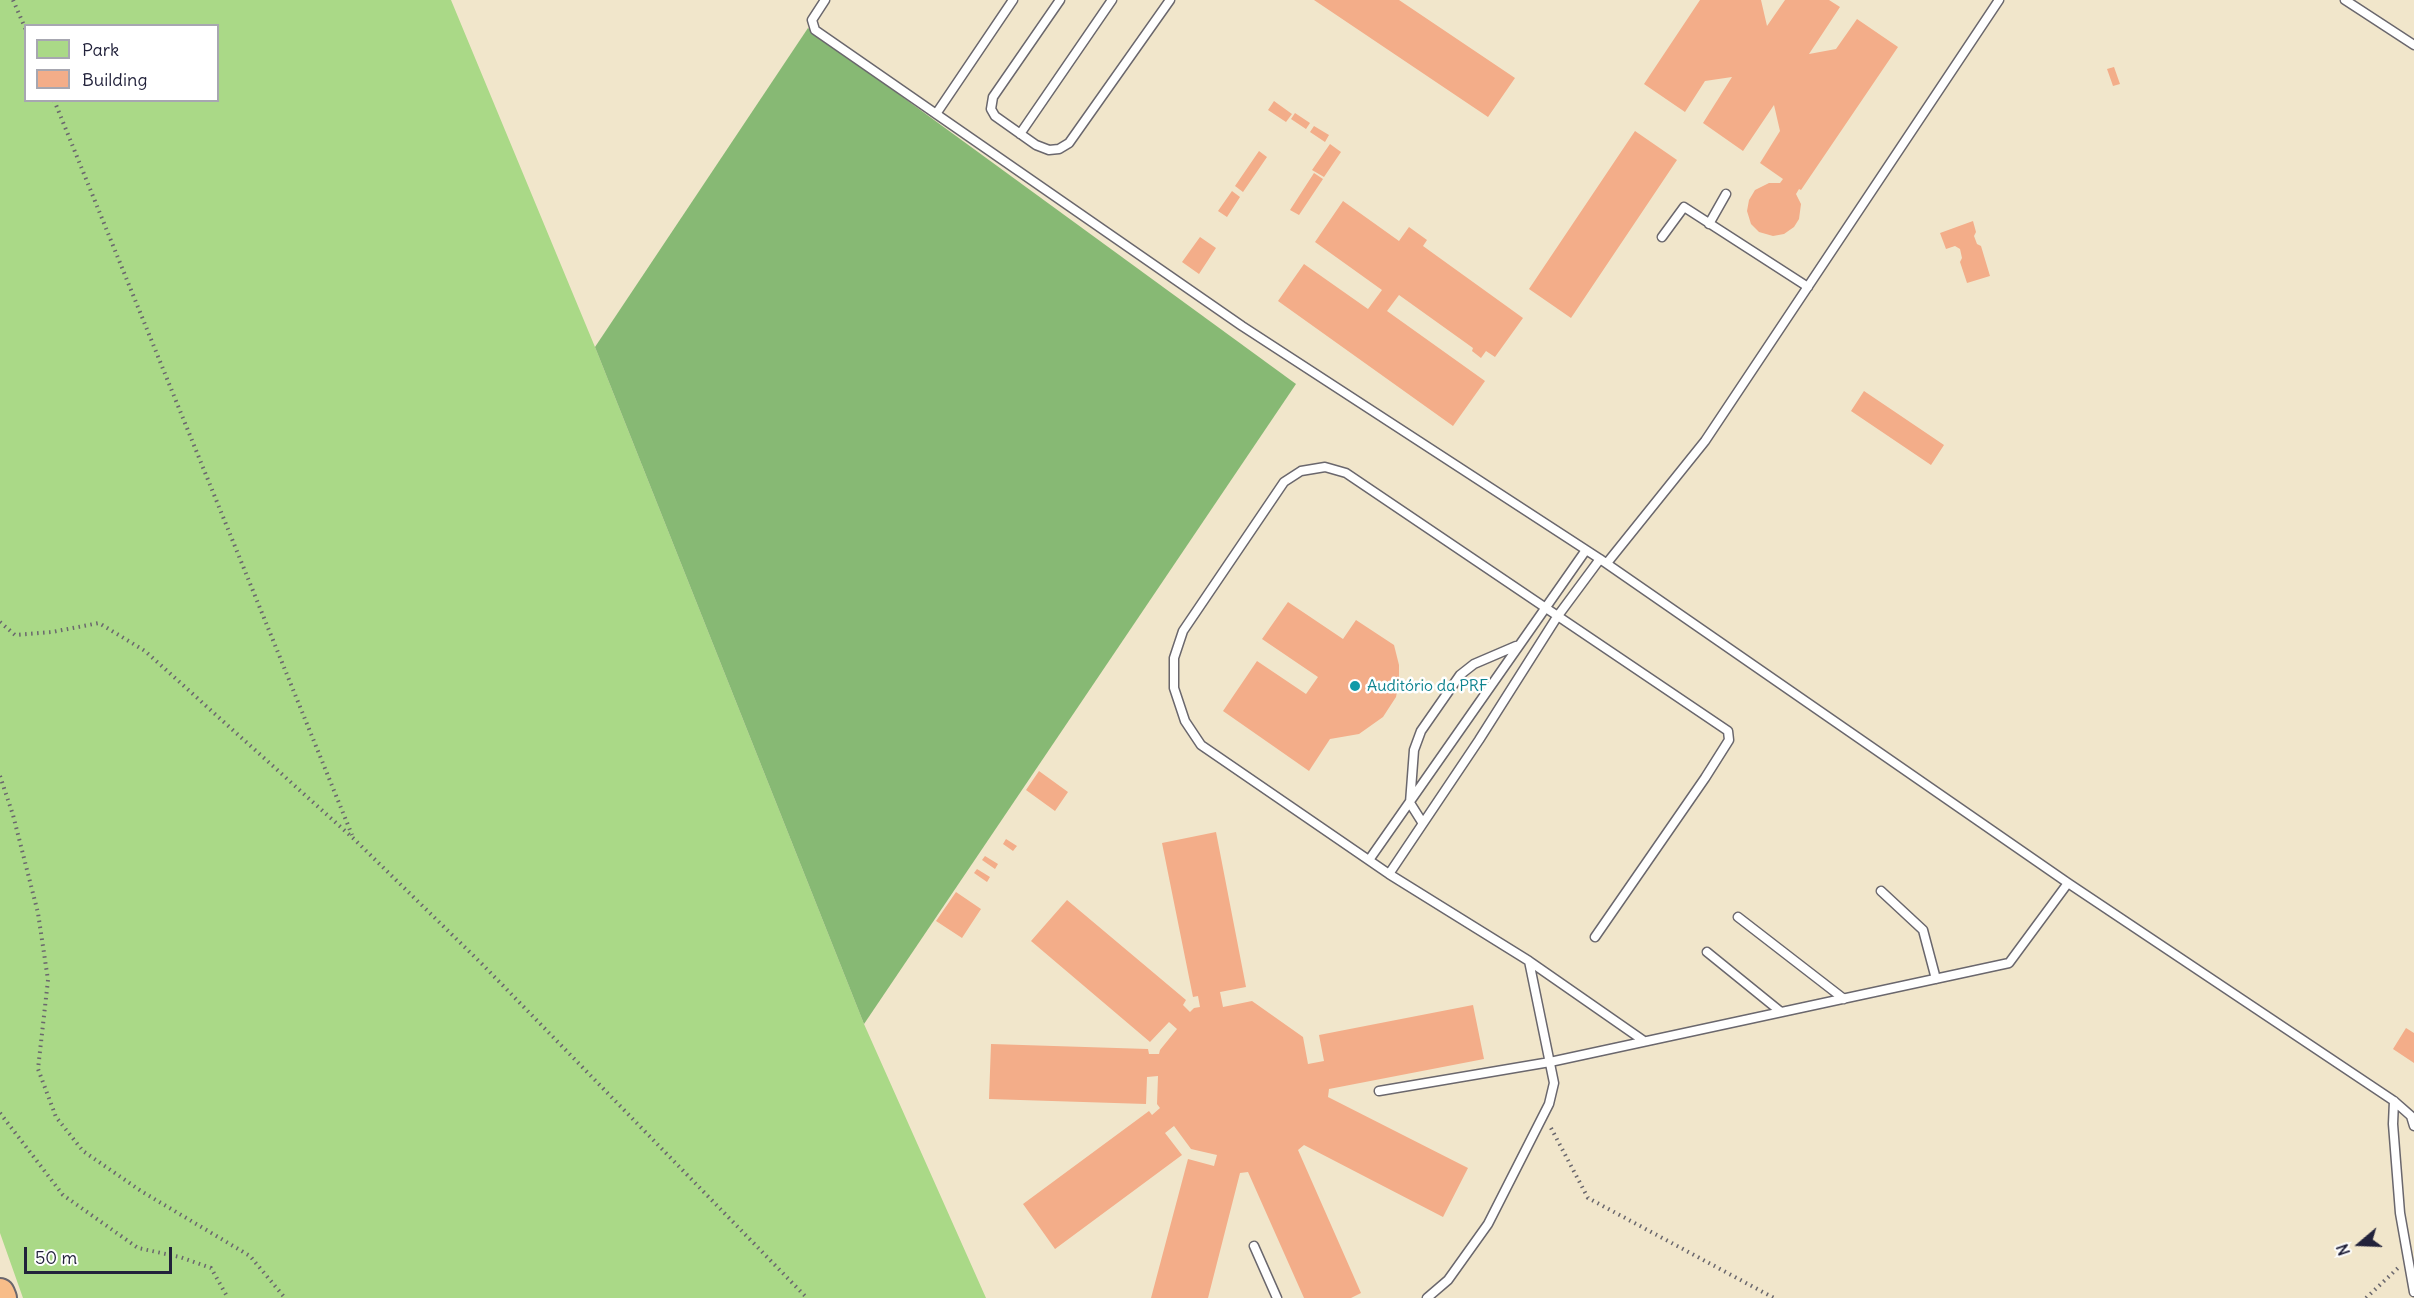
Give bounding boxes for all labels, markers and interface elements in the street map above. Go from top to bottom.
legend [24,24,219,102]
text: Park [82,38,119,61]
text: Building [82,68,147,91]
place label: Auditório da PRF [1367,676,1488,696]
marker: Auditório da PRF [1348,679,1362,693]
north arrow [2330,1214,2390,1274]
scale bar [27,1235,176,1273]
text: N [2332,1241,2354,1258]
text: 50 m [35,1246,77,1269]

